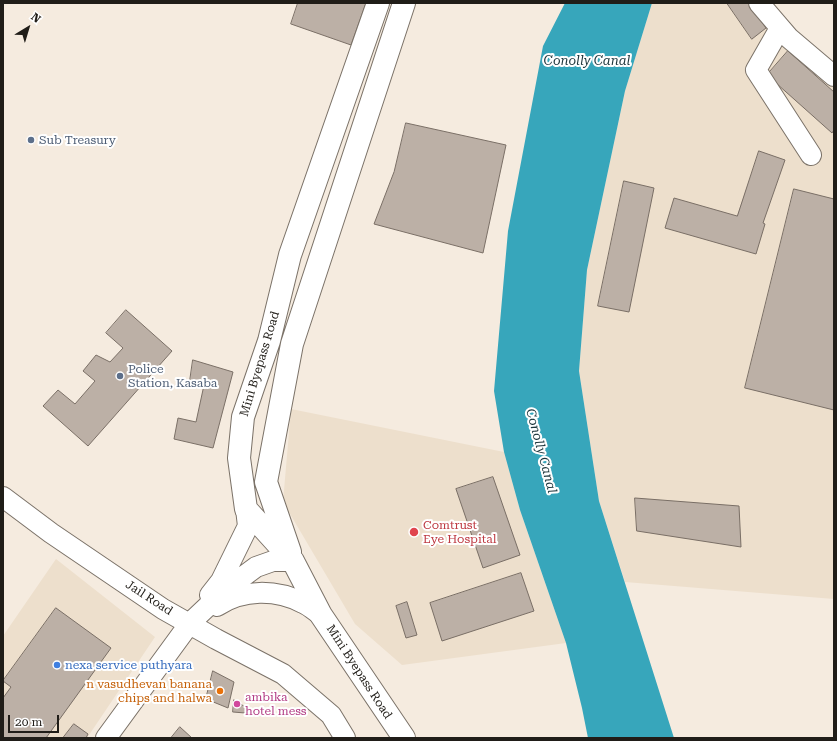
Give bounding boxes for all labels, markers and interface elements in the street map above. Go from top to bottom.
north arrow [8,8,48,48]
text: N [28,10,43,26]
water label: Conolly Canal [544,53,630,69]
place label: Sub Treasury [39,133,116,147]
marker: Sub Treasury [26,135,36,145]
street label: Mini Byepass Road [237,310,283,418]
place label: Police Station, Kasaba [128,362,217,390]
marker: Police Station, Kasaba [115,371,125,381]
water label: Conolly Canal [522,407,560,495]
place label: Comtrust Eye Hospital [423,518,496,546]
marker: Comtrust Eye Hospital [408,526,420,538]
street label: Jail Road [123,578,175,618]
street label: Mini Byepass Road [323,622,395,722]
place label: nexa service puthyara [65,658,192,672]
marker: nexa service puthyara [52,660,62,670]
place label: n vasudhevan banana chips and halwa [86,677,212,705]
marker: n vasudhevan banana chips and halwa [215,686,225,696]
place label: ambika hotel mess [245,690,307,718]
marker: ambika hotel mess [232,699,242,709]
scale bar [10,707,61,733]
text: 20 m [15,715,42,729]

